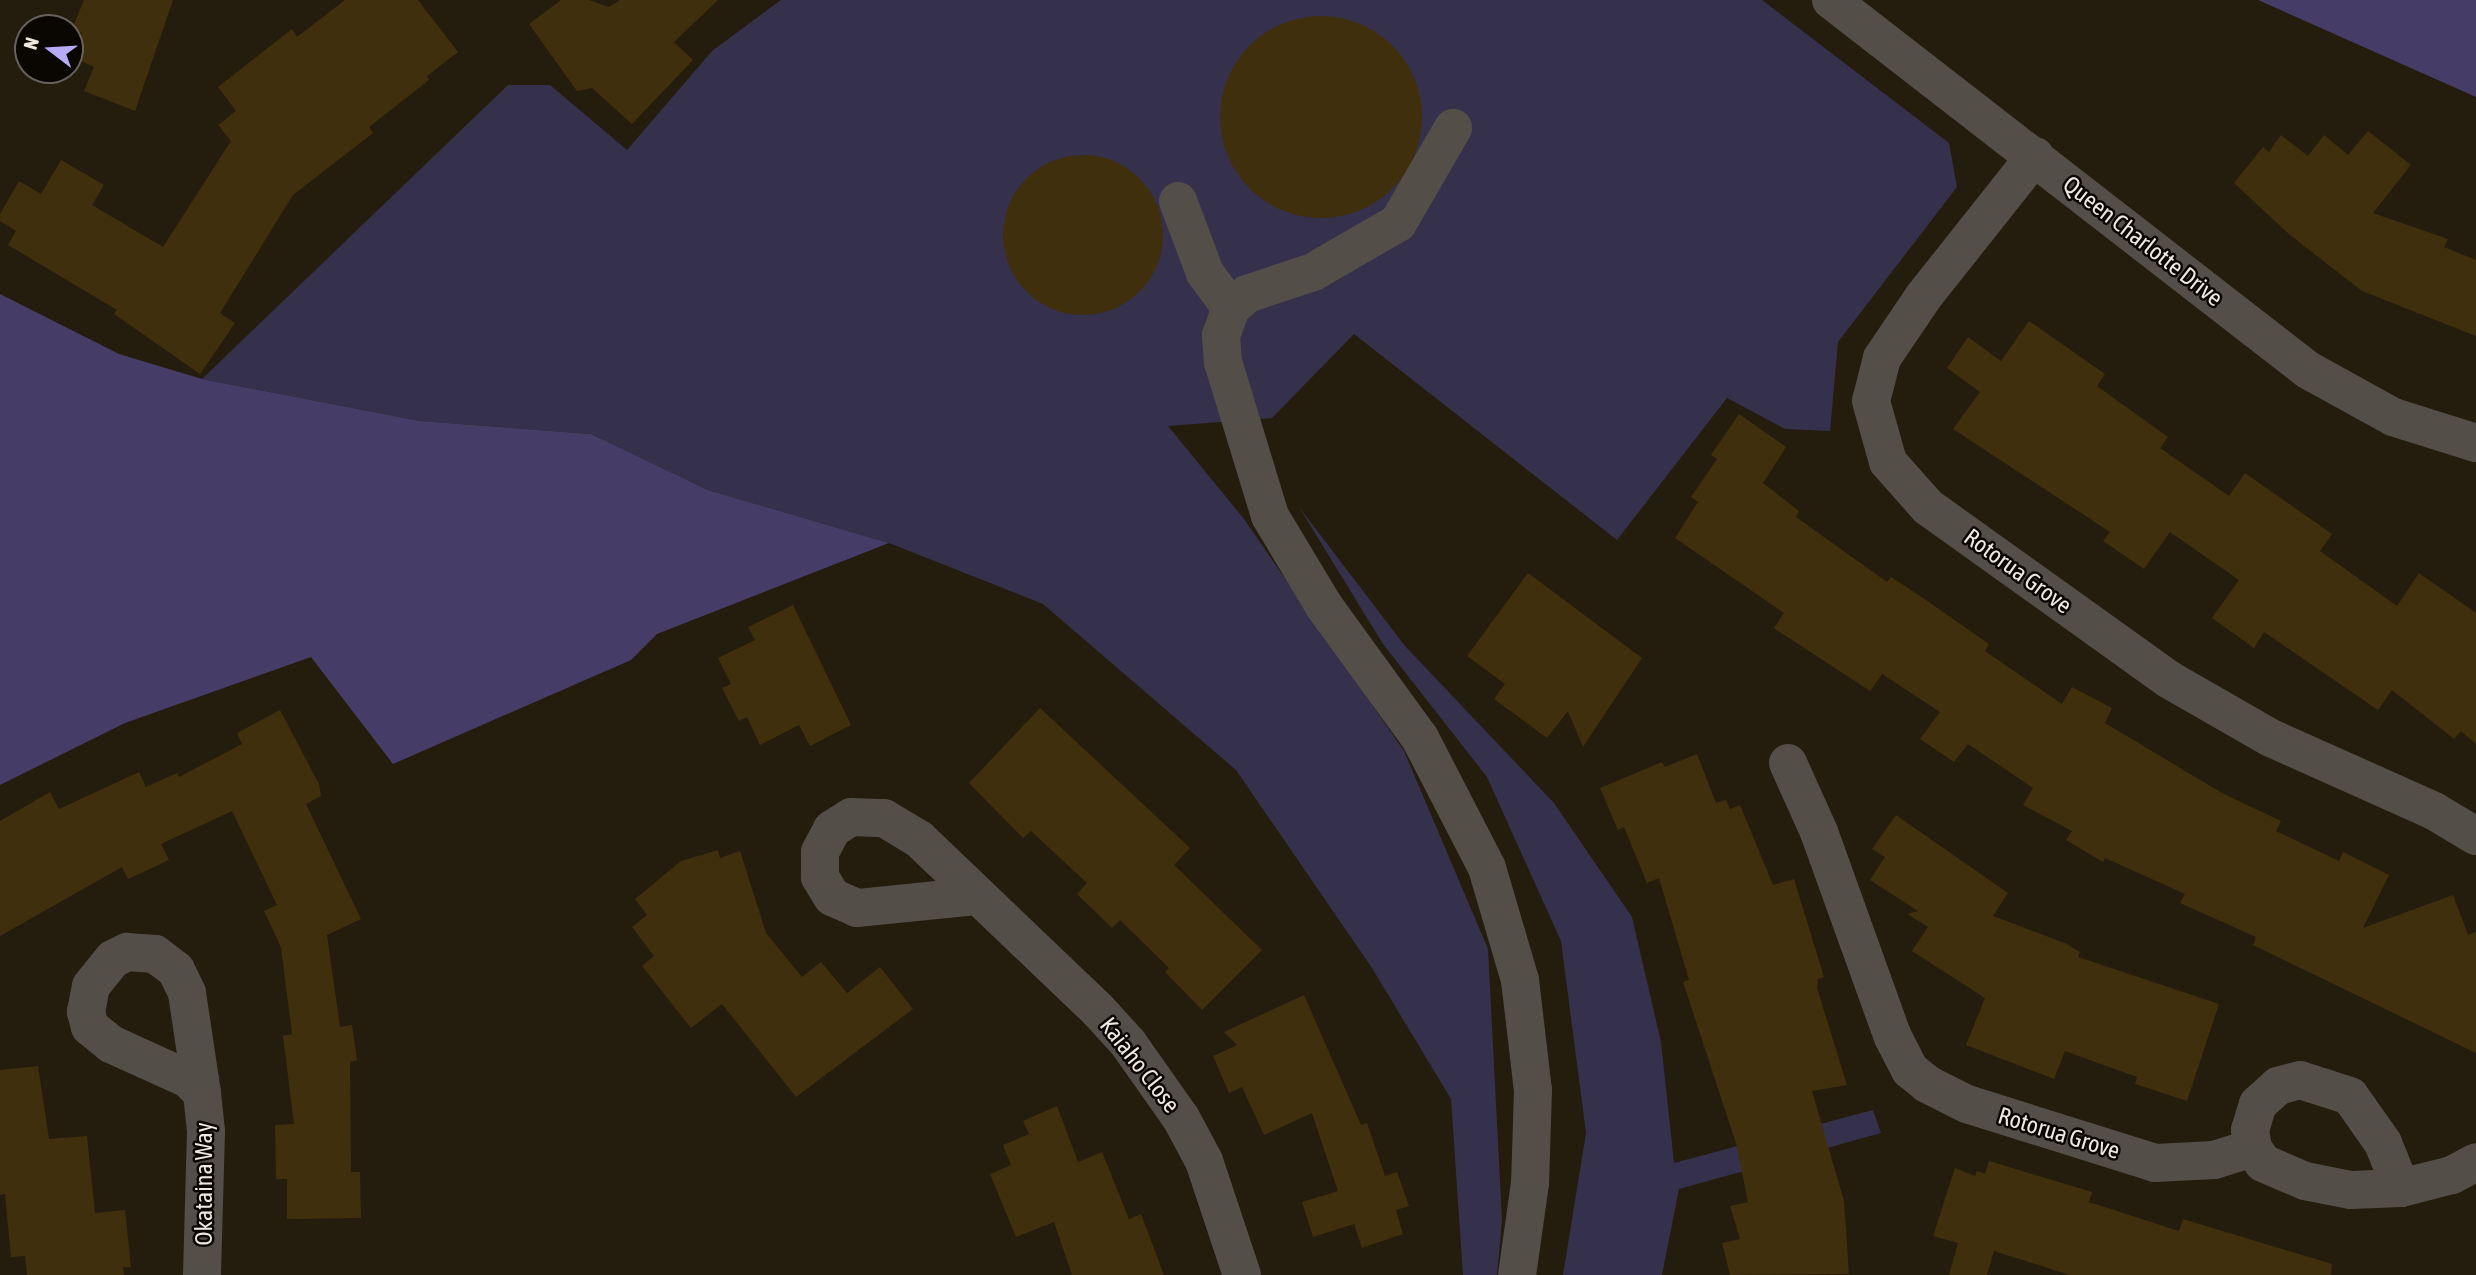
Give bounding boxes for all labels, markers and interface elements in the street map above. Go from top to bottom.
north arrow [14,14,84,84]
text: N [19,35,43,52]
street label: Queen Charlotte Drive [2057,170,2229,312]
street label: Rotorua Grove [1959,522,2077,620]
street label: Kaiaho Close [1094,1012,1186,1118]
street label: Rotorua Grove [1995,1101,2123,1165]
street label: Okataina Way [190,1122,218,1246]

